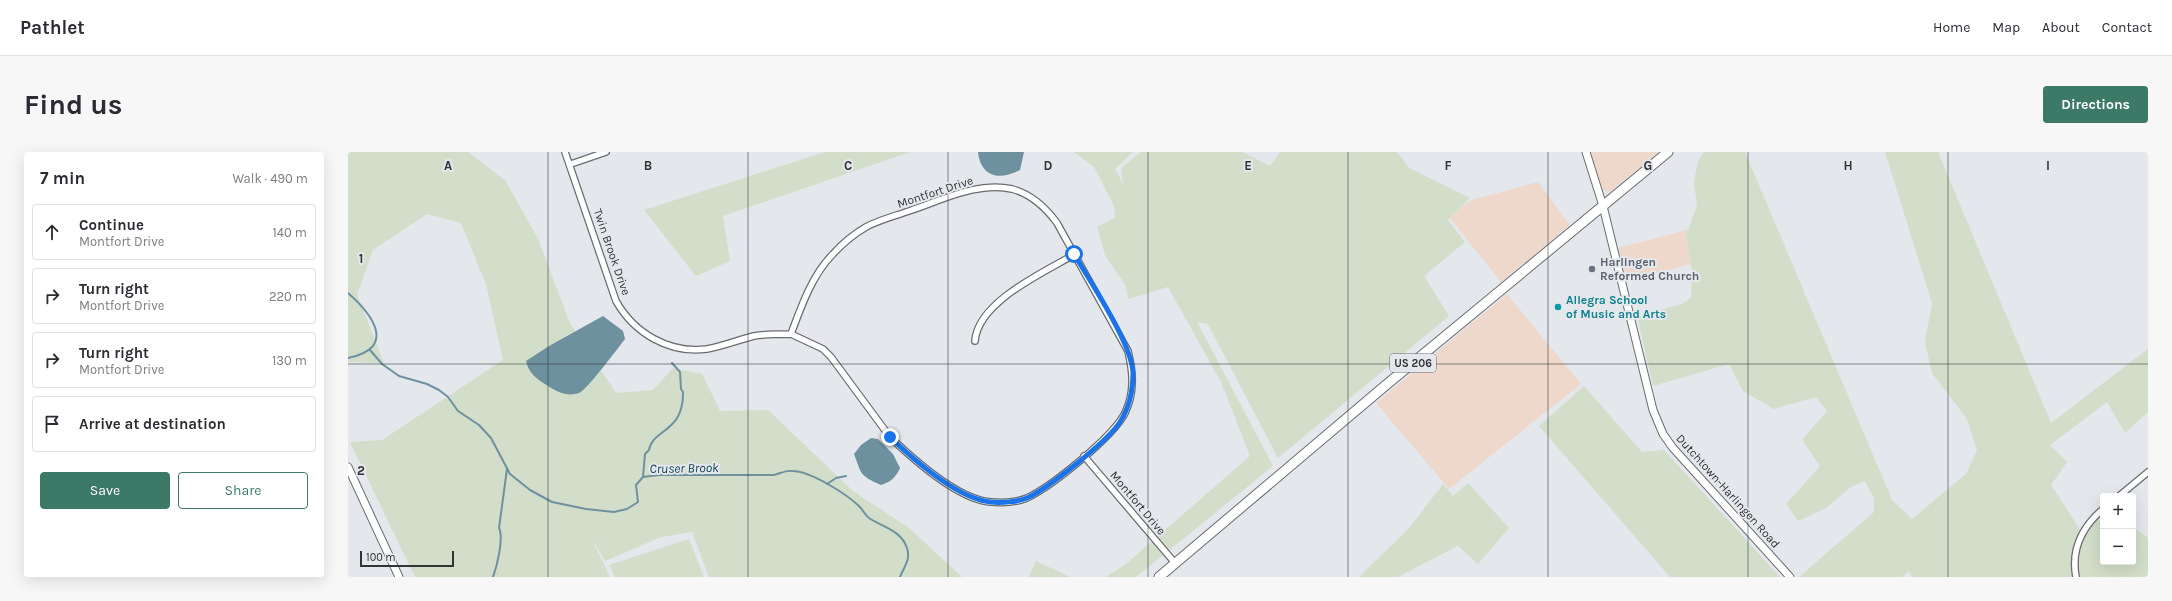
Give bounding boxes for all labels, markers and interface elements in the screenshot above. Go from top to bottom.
text: Pathlet [20,17,85,39]
text: Home [1933,19,1970,36]
text: Map [1992,19,2020,36]
text: About [2042,19,2080,36]
text: Contact [2102,19,2152,36]
button: Directions [2043,86,2148,123]
text: Find us [24,88,123,121]
text: A [444,158,452,173]
text: B [644,158,652,173]
text: C [844,158,852,173]
text: D [1044,158,1053,173]
text: E [1244,158,1252,173]
text: F [1444,158,1452,173]
text: G [1644,158,1652,173]
text: H [1843,158,1853,173]
text: I [2046,158,2050,173]
text: 7 min [40,168,85,188]
text: Walk · 490 m [232,171,308,186]
street label: Montfort Drive [895,173,975,211]
street label: Twin Brook Drive [591,207,633,297]
text: Continue [79,216,144,234]
icon: ahead [41,221,63,243]
text: 140 m [272,225,307,240]
text: Montfort Drive [79,234,164,249]
route start [1065,245,1083,263]
text: 1 [359,251,363,266]
place label: Harlingen Reformed Church [1600,255,1699,283]
marker: Harlingen Reformed Church [1587,264,1597,274]
text: Turn right [79,280,149,298]
icon: right [41,285,63,307]
text: 220 m [269,289,307,304]
place label: Allegra School of Music and Arts [1566,293,1666,321]
text: Montfort Drive [79,298,164,313]
marker: Allegra School of Music and Arts [1553,302,1563,312]
text: Turn right [79,344,149,362]
icon: right [41,349,63,371]
text: 130 m [272,353,307,368]
road number: US 206 [1390,354,1436,372]
text: Montfort Drive [79,362,164,377]
icon: arrive [41,413,63,435]
text: Arrive at destination [79,415,226,433]
route end [881,428,899,446]
street label: Dutchtown-Harlingen Road [1673,431,1783,551]
water label: Cruser Brook [649,460,719,476]
text: 2 [357,463,365,478]
street label: Montfort Drive [1107,468,1169,538]
button: Save [40,472,170,509]
button: Share [178,472,308,509]
map controls [2100,493,2136,565]
button: + [2100,493,2136,529]
button: − [2100,529,2136,565]
scale bar [360,549,454,568]
text: 100 m [366,551,396,564]

